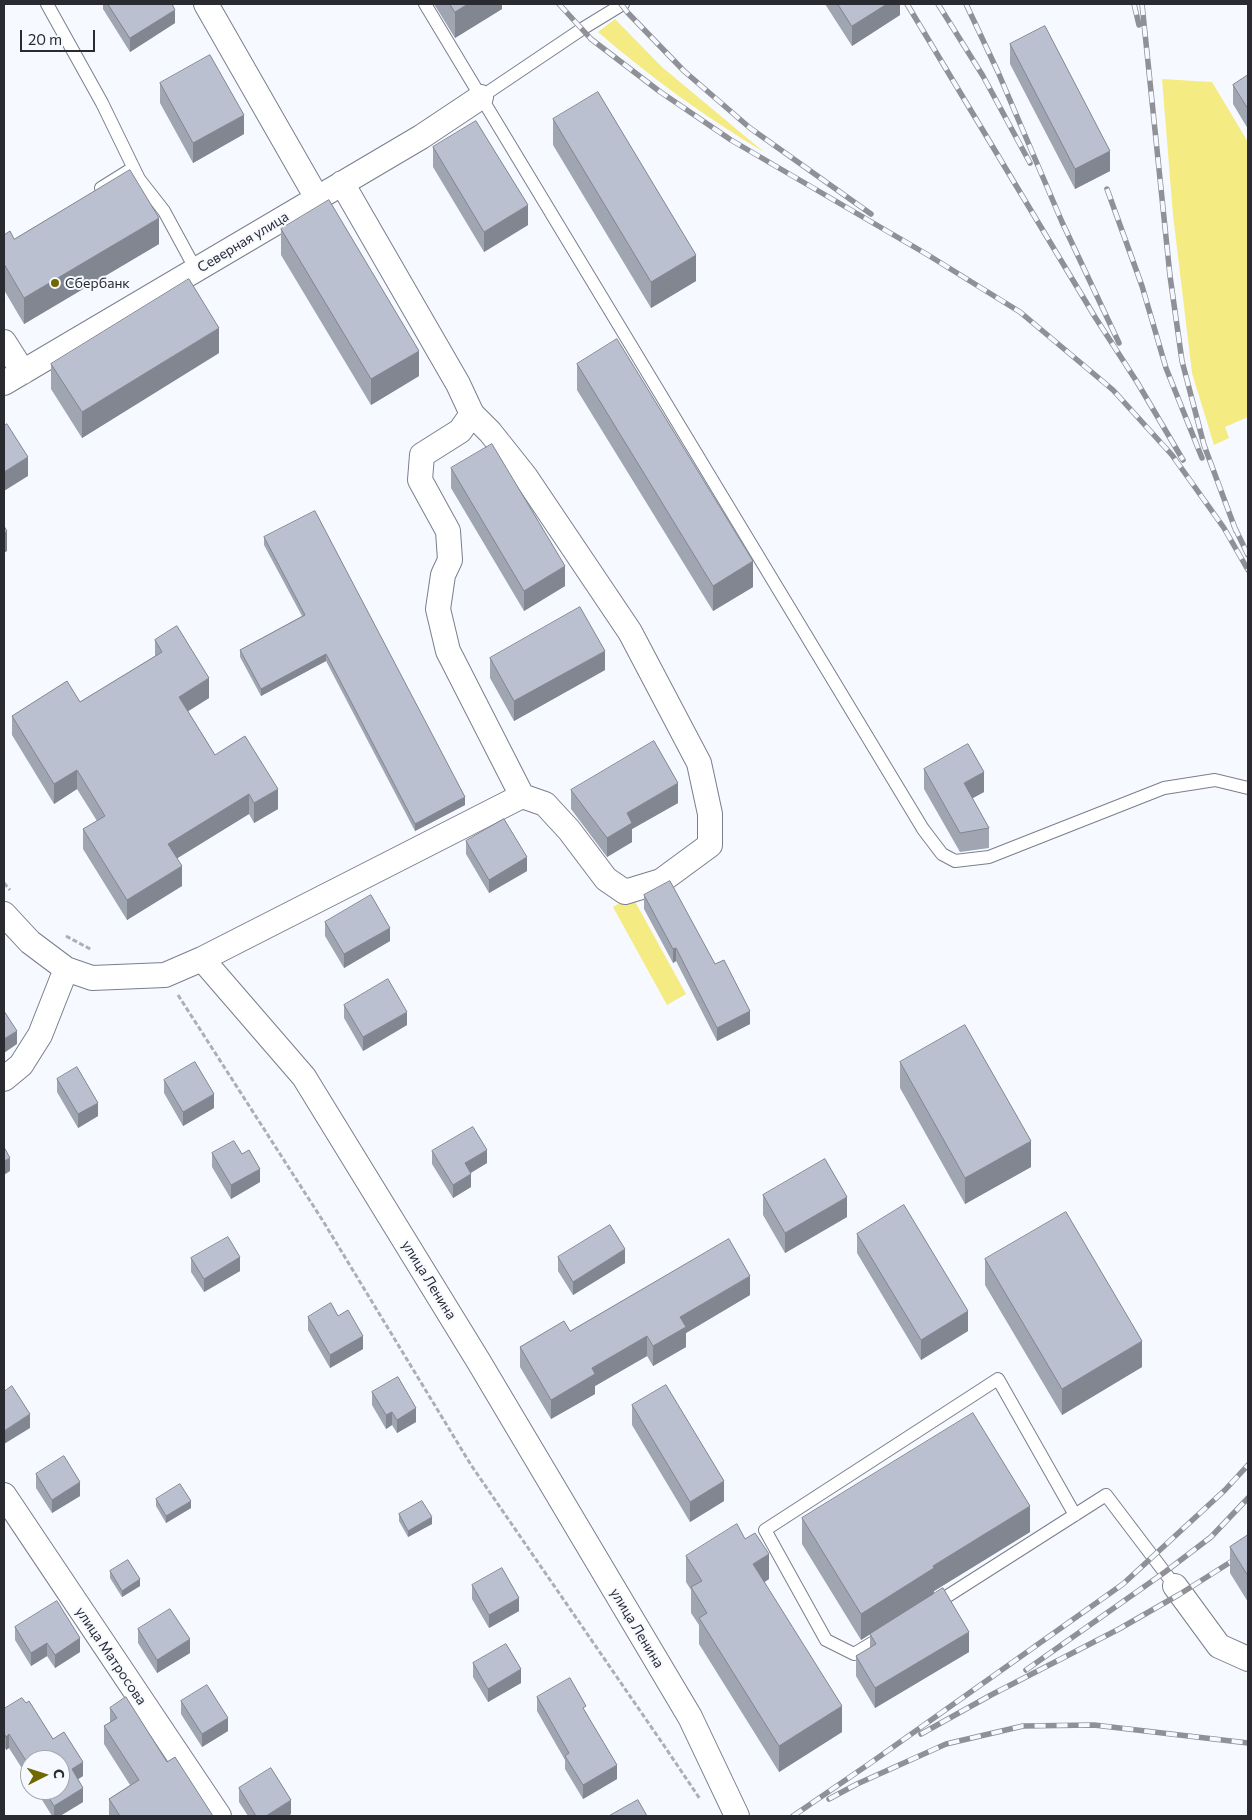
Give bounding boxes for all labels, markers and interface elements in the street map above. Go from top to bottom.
scale bar [22,20,98,52]
text: 20 m [28,30,62,48]
street label: Северная улица [194,208,292,276]
place label: Сбербанк [65,275,130,291]
marker: Сбербанк [49,277,61,289]
street label: улица Ленина [398,1237,460,1323]
street label: улица Ленина [607,1585,667,1671]
street label: улица Матросова [72,1604,150,1708]
north arrow [20,1750,70,1800]
text: С [51,1768,68,1779]

